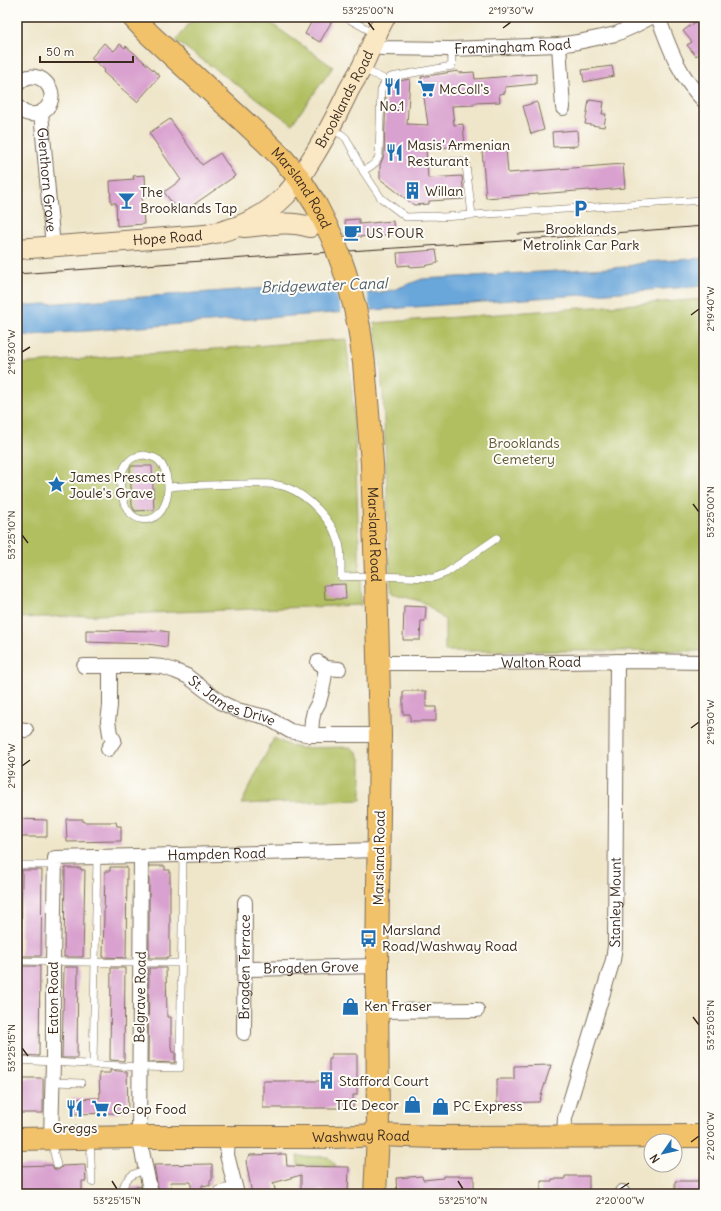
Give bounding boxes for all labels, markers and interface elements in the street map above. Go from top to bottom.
text: 53°25'00"N [342,4,394,17]
text: 2°19'30"W [488,4,534,17]
street label: Framingham Road [454,34,572,58]
scale bar [40,38,133,64]
text: 50 m [46,44,75,59]
street label: Brooklands Road [311,48,377,151]
restaurant icon: No.1 [382,76,402,96]
supermarket icon: McColl's [416,79,436,99]
place label: McColl's [439,80,489,98]
place label: No.1 [379,97,405,115]
street label: Glenthorn Grove [33,127,61,233]
place label: Masis' Armenian Resturant [407,136,510,170]
street label: Marsland Road [267,143,335,232]
restaurant icon: Masis' Armenian Resturant [384,143,404,163]
building icon: Willan [402,181,422,201]
place label: Willan [425,182,463,200]
place label: The Brooklands Tap [140,183,237,217]
bar icon: The Brooklands Tap [117,190,137,210]
parking icon: Brooklands Metrolink Car Park [571,199,591,219]
place label: Brooklands Metrolink Car Park [523,220,639,254]
cafe icon: US FOUR [343,223,363,243]
place label: US FOUR [366,224,424,242]
street label: Hope Road [132,226,203,249]
water label: Bridgewater Canal [260,273,390,297]
text: 2°19'40"W [704,286,717,332]
text: 2°19'30"W [5,329,18,375]
park label: Brooklands Cemetery [488,434,560,468]
place label: James Prescott Joule's Grave [69,468,166,502]
place icon: James Prescott Joule's Grave [46,475,66,495]
street label: Marsland Road [364,486,385,582]
text: 53°25'00"N [704,486,717,538]
text: 53°25'10"N [5,511,18,559]
street label: Walton Road [501,653,581,672]
street label: St. James Drive [185,671,279,730]
text: 2°19'50"W [704,699,717,745]
text: 2°19'40"W [5,743,18,789]
street label: Marsland Road [369,810,389,906]
street label: Hampden Road [168,844,266,864]
street label: Stanley Mount [606,857,625,948]
street label: Brogden Terrace [235,914,254,1020]
place label: Marsland Road/Washway Road [382,921,518,955]
bus stop icon: Marsland Road/Washway Road [359,928,379,948]
street label: Belgrave Road [130,951,150,1043]
street label: Brogden Grove [263,957,359,978]
street label: Eaton Road [44,962,62,1034]
shop icon: Ken Fraser [341,996,361,1016]
place label: Ken Fraser [364,997,432,1015]
text: 53°25'05"N [704,1000,717,1050]
text: 53°25'15"N [5,1024,18,1072]
building icon: Stafford Court [316,1071,336,1091]
place label: Stafford Court [339,1072,429,1090]
shop icon: TIC Decor [402,1095,422,1115]
place label: TIC Decor [335,1096,399,1114]
shop icon: PC Express [430,1096,450,1116]
place label: PC Express [453,1097,523,1115]
restaurant icon: Greggs [65,1098,85,1118]
supermarket icon: Co-op Food [90,1099,110,1119]
place label: Co-op Food [113,1100,186,1118]
text: 2°20'00"W [704,1112,717,1160]
place label: Greggs [53,1119,97,1137]
street label: Washway Road [312,1126,410,1146]
north arrow [643,1133,683,1173]
text: N [647,1152,663,1166]
text: 53°25'15"N [93,1194,141,1207]
text: 53°25'10"N [439,1194,487,1207]
text: 2°20'00"W [596,1194,644,1207]

